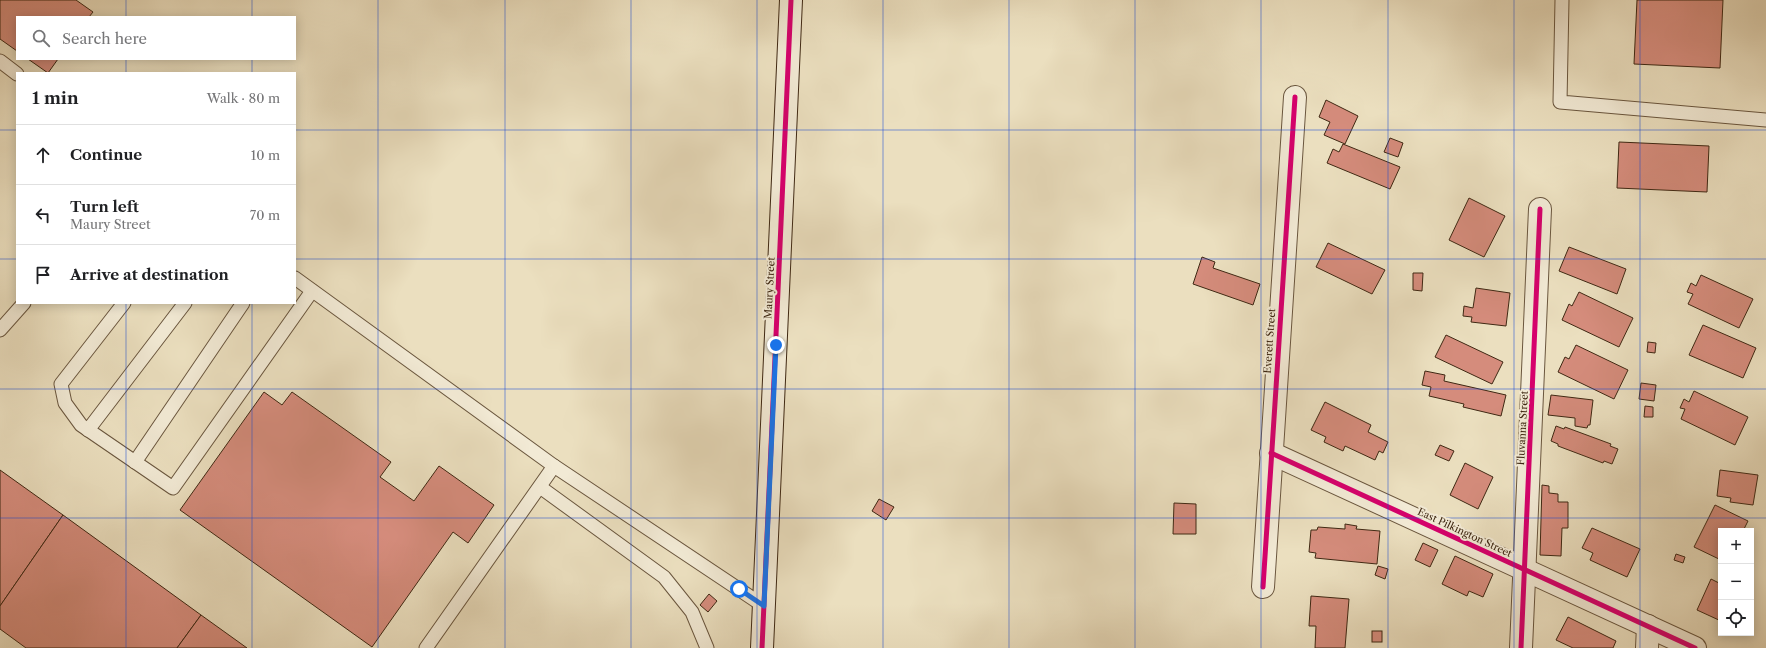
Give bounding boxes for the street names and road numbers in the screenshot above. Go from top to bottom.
street label: Maury Street [761,256,778,319]
street label: Everett Street [1261,308,1278,374]
street label: Fluvanna Street [1514,390,1531,466]
street label: East Pilkington Street [1416,505,1514,560]

